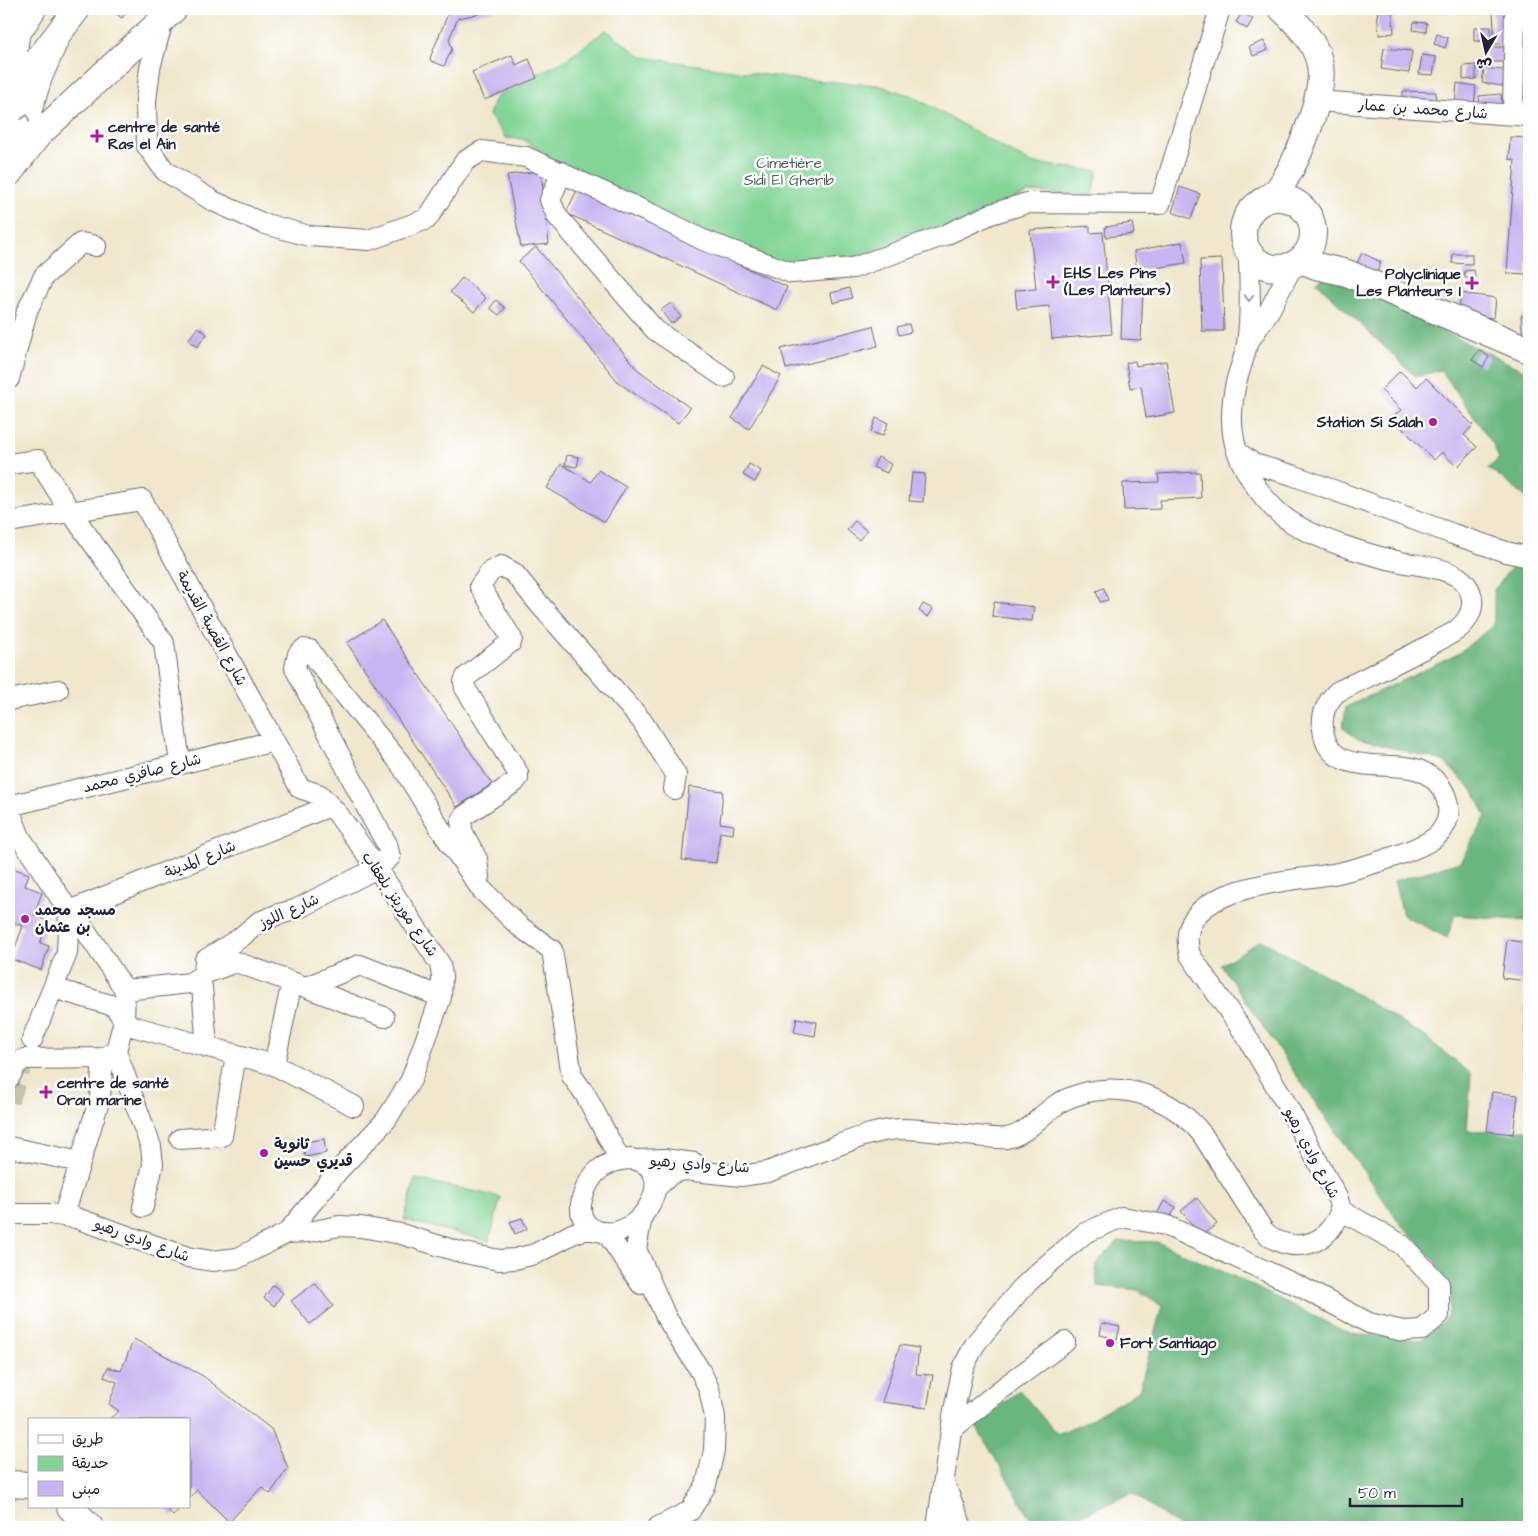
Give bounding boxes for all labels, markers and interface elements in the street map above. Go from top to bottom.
north arrow [1460,28,1510,78]
text: ش [1475,53,1493,75]
street label: شارع محمد بن عمار [1357,94,1488,124]
one-way arrow [20,113,31,122]
place label: centre de santé Ras el Ain [108,117,220,155]
marker: centre de santé Ras el Ain [90,129,104,143]
park label: Cimetière Sidi El Gherib [744,153,835,191]
place label: EHS Les Pins (Les Planteurs) [1063,263,1171,301]
place label: Polyclinique Les Planteurs I [1356,264,1461,302]
marker: EHS Les Pins (Les Planteurs) [1046,275,1060,289]
marker: Polyclinique Les Planteurs I [1465,276,1479,290]
one-way arrow [1244,294,1254,302]
place label: Station Si Salah [1316,412,1424,433]
marker: Station Si Salah [1427,416,1439,428]
street label: شارع القصبة القديمة [171,567,252,689]
street label: شارع صافري محمد [81,749,204,798]
street label: شارع المدينة [161,836,239,883]
street label: شارع موريتز بلعقاب [357,848,443,961]
street label: شارع اللوز [255,889,323,934]
place label: مسجد محمد بن عثمان [35,900,116,938]
marker: مسجد محمد بن عثمان [19,913,31,925]
place label: centre de santé Oran marine [57,1073,169,1111]
marker: centre de santé Oran marine [39,1085,53,1099]
street label: شارع وادي رهيو [1278,1103,1344,1202]
place label: ثانوية قديري حسين [274,1134,353,1173]
marker: ثانوية قديري حسين [258,1147,270,1159]
street label: شارع وادي رهيو [648,1150,750,1178]
street label: شارع وادي رهيو [90,1213,192,1267]
place label: Fort Santiago [1120,1333,1217,1356]
marker: Fort Santiago [1104,1337,1116,1349]
legend [28,1418,190,1508]
text: طريق [72,1429,104,1450]
text: حديقة [72,1453,109,1474]
scale bar [1350,1476,1463,1508]
text: مبنى [72,1479,100,1500]
text: 50 m [1358,1483,1396,1504]

